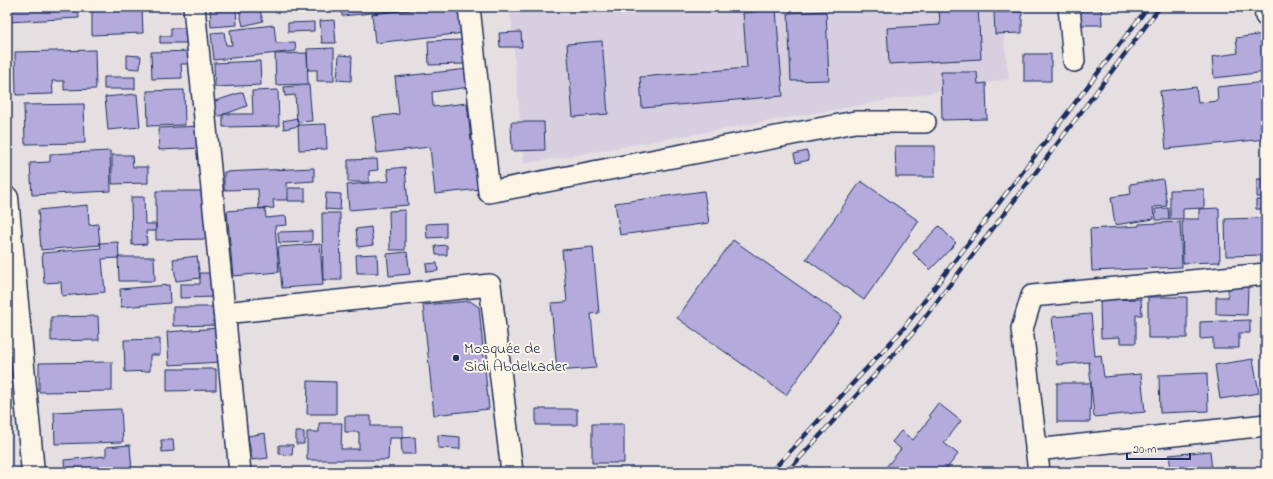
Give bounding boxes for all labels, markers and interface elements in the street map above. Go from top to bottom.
place label: Mosquée de Sidi Abdelkader [464,337,567,379]
marker: Mosquée de Sidi Abdelkader [451,353,461,363]
scale bar [1127,435,1190,461]
text: 20 m [1133,441,1156,459]

